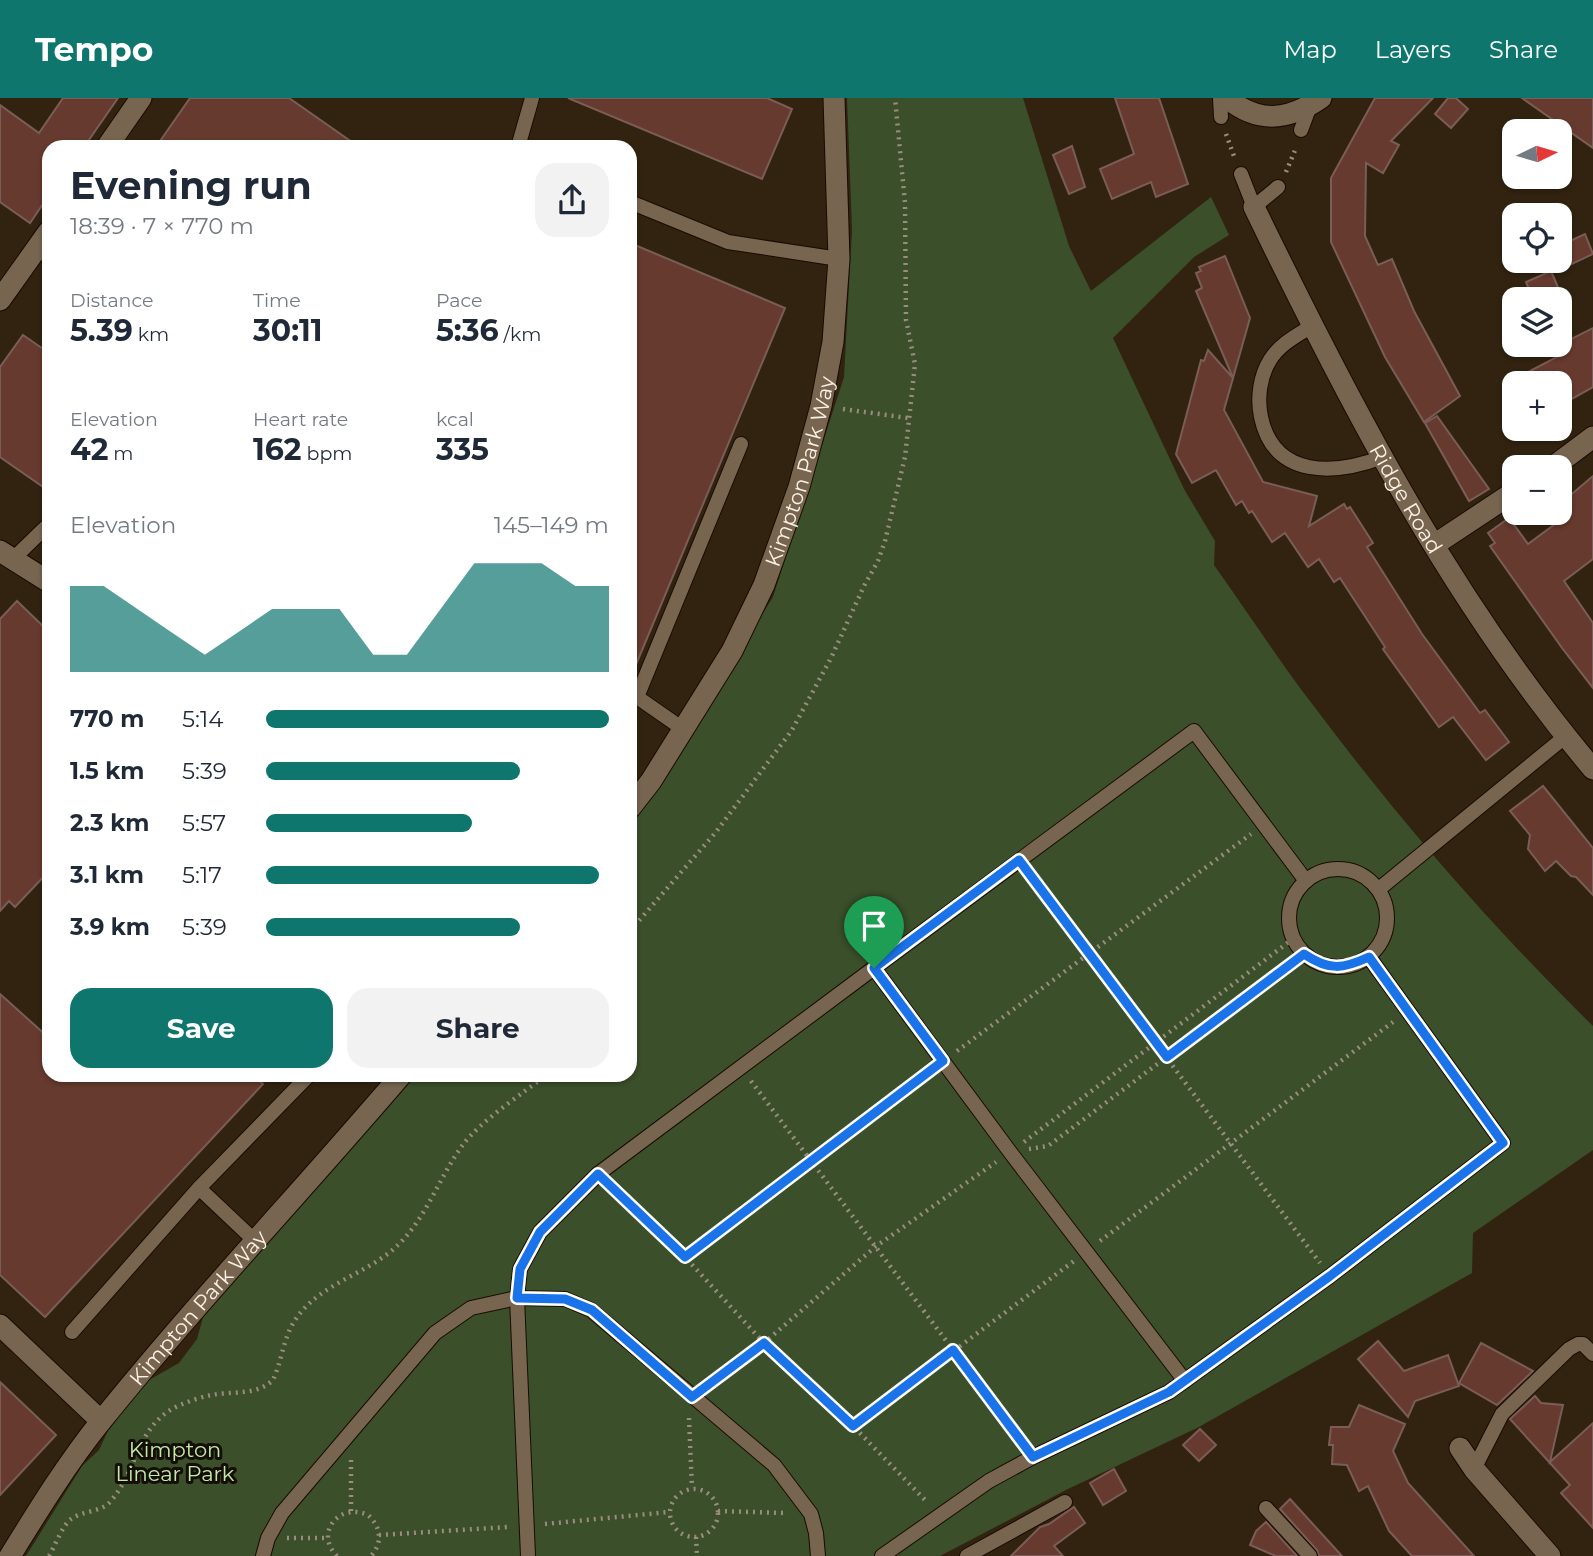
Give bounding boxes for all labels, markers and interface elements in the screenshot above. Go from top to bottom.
text: Tempo [35,29,153,69]
text: Map [1283,35,1337,64]
text: Layers [1375,35,1451,64]
text: Share [1489,35,1558,64]
north arrow [1502,119,1572,189]
map controls [1502,119,1572,525]
text: Evening run [70,162,312,209]
button: share [535,163,609,237]
button: locate [1502,203,1572,273]
text: 18:39 · 7 × 770 m [70,212,254,240]
button: layers [1502,287,1572,357]
text: Distance [70,289,153,312]
text: Time [253,289,301,312]
text: Pace [436,289,483,312]
text: 5.39 [70,312,133,349]
text: 30:11 [253,312,323,349]
text: 5:36 [436,312,499,349]
text: km [133,323,169,346]
text: /km [499,323,541,346]
button: + [1502,371,1572,441]
street label: Kimpton Park Way [759,374,839,570]
text: Elevation [70,408,158,431]
text: Heart rate [253,408,348,431]
text: kcal [436,408,474,431]
text: 42 [70,431,108,468]
text: 162 [253,431,302,468]
text: 335 [436,431,489,468]
street label: Ridge Road [1365,439,1448,558]
text: m [108,442,134,465]
text: bpm [302,442,352,465]
button: − [1502,455,1572,525]
text: Elevation [70,511,176,539]
text: 145–149 m [494,511,609,539]
text: 770 m [70,705,144,733]
text: 5:14 [182,705,223,733]
text: 1.5 km [70,757,144,785]
text: 5:39 [182,757,227,785]
text: 2.3 km [70,809,149,837]
text: 5:57 [182,809,226,837]
text: 3.1 km [70,861,144,889]
text: 5:17 [182,861,222,889]
pin [844,896,904,968]
icon: arrive [855,907,893,945]
text: 3.9 km [70,913,150,941]
text: 5:39 [182,913,227,941]
button: Save [70,988,333,1068]
button: Share [347,988,609,1068]
street label: Kimpton Park Way [124,1224,272,1390]
park label: Kimpton Linear Park [116,1437,235,1486]

